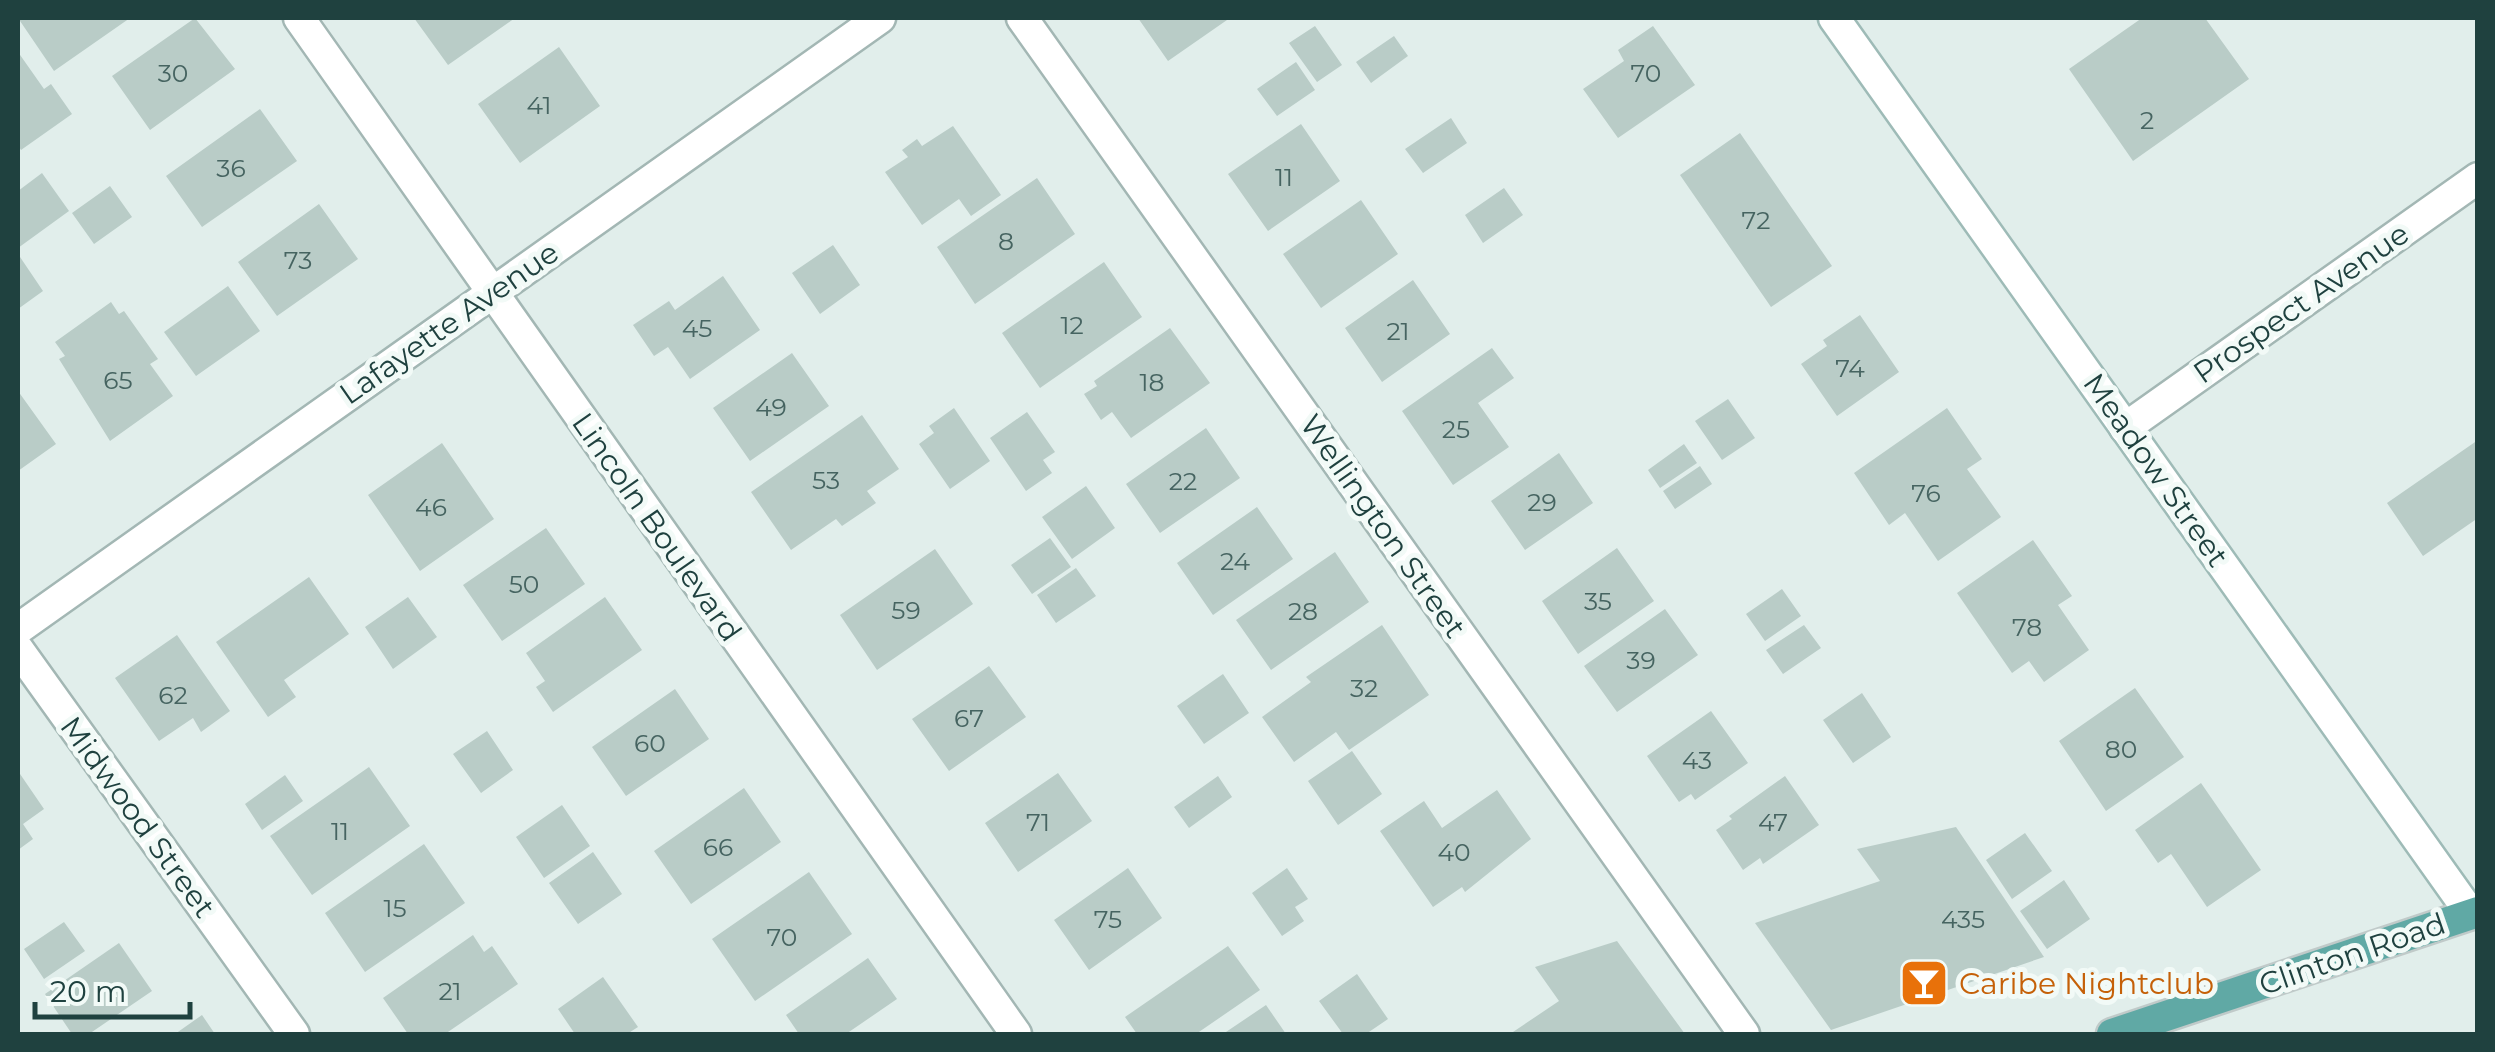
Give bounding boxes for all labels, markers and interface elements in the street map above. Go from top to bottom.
house number: 30 [158,58,188,88]
house number: 70 [1631,58,1661,88]
house number: 41 [527,90,551,120]
house number: 2 [2140,105,2154,135]
house number: 36 [216,153,246,183]
house number: 11 [1275,162,1293,192]
house number: 72 [1742,205,1770,235]
street label: Prospect Avenue [2186,215,2416,391]
house number: 8 [998,226,1014,256]
street label: Lafayette Avenue [332,234,566,412]
house number: 73 [284,245,312,275]
house number: 12 [1060,310,1084,340]
house number: 45 [682,313,712,343]
house number: 21 [1386,316,1410,346]
house number: 74 [1835,353,1865,383]
house number: 65 [103,365,133,395]
street label: Meadow Street [2076,366,2236,574]
house number: 18 [1140,367,1164,397]
house number: 49 [755,392,787,422]
street label: Lincoln Boulevard [564,406,750,648]
street label: Wellington Street [1292,407,1474,645]
house number: 25 [1442,414,1470,444]
house number: 53 [812,465,840,495]
house number: 22 [1169,466,1197,496]
house number: 76 [1911,478,1941,508]
house number: 29 [1527,487,1557,517]
house number: 46 [415,492,447,522]
house number: 24 [1220,546,1251,576]
house number: 50 [509,569,539,599]
house number: 35 [1584,586,1612,616]
house number: 59 [891,595,921,625]
house number: 28 [1288,596,1318,626]
house number: 78 [2012,612,2042,642]
house number: 39 [1626,645,1656,675]
house number: 32 [1350,673,1378,703]
house number: 62 [158,680,188,710]
house number: 67 [954,703,984,733]
street label: Midwood Street [53,709,223,925]
house number: 60 [634,728,666,758]
house number: 80 [2105,734,2137,764]
house number: 43 [1682,745,1712,775]
house number: 71 [1026,807,1050,837]
house number: 47 [1758,807,1788,837]
house number: 11 [331,816,349,846]
house number: 66 [703,832,733,862]
house number: 40 [1437,837,1471,867]
house number: 15 [383,893,407,923]
house number: 75 [1094,904,1122,934]
house number: 435 [1941,904,1985,934]
street label: Clinton Road [2254,905,2450,1003]
house number: 70 [767,922,797,952]
scale bar [35,957,190,1019]
bar icon: Caribe Nightclub [1898,957,1950,1009]
place label: Caribe Nightclub [1959,965,2214,1002]
text: 20 m [50,973,127,1010]
house number: 21 [438,976,462,1006]

